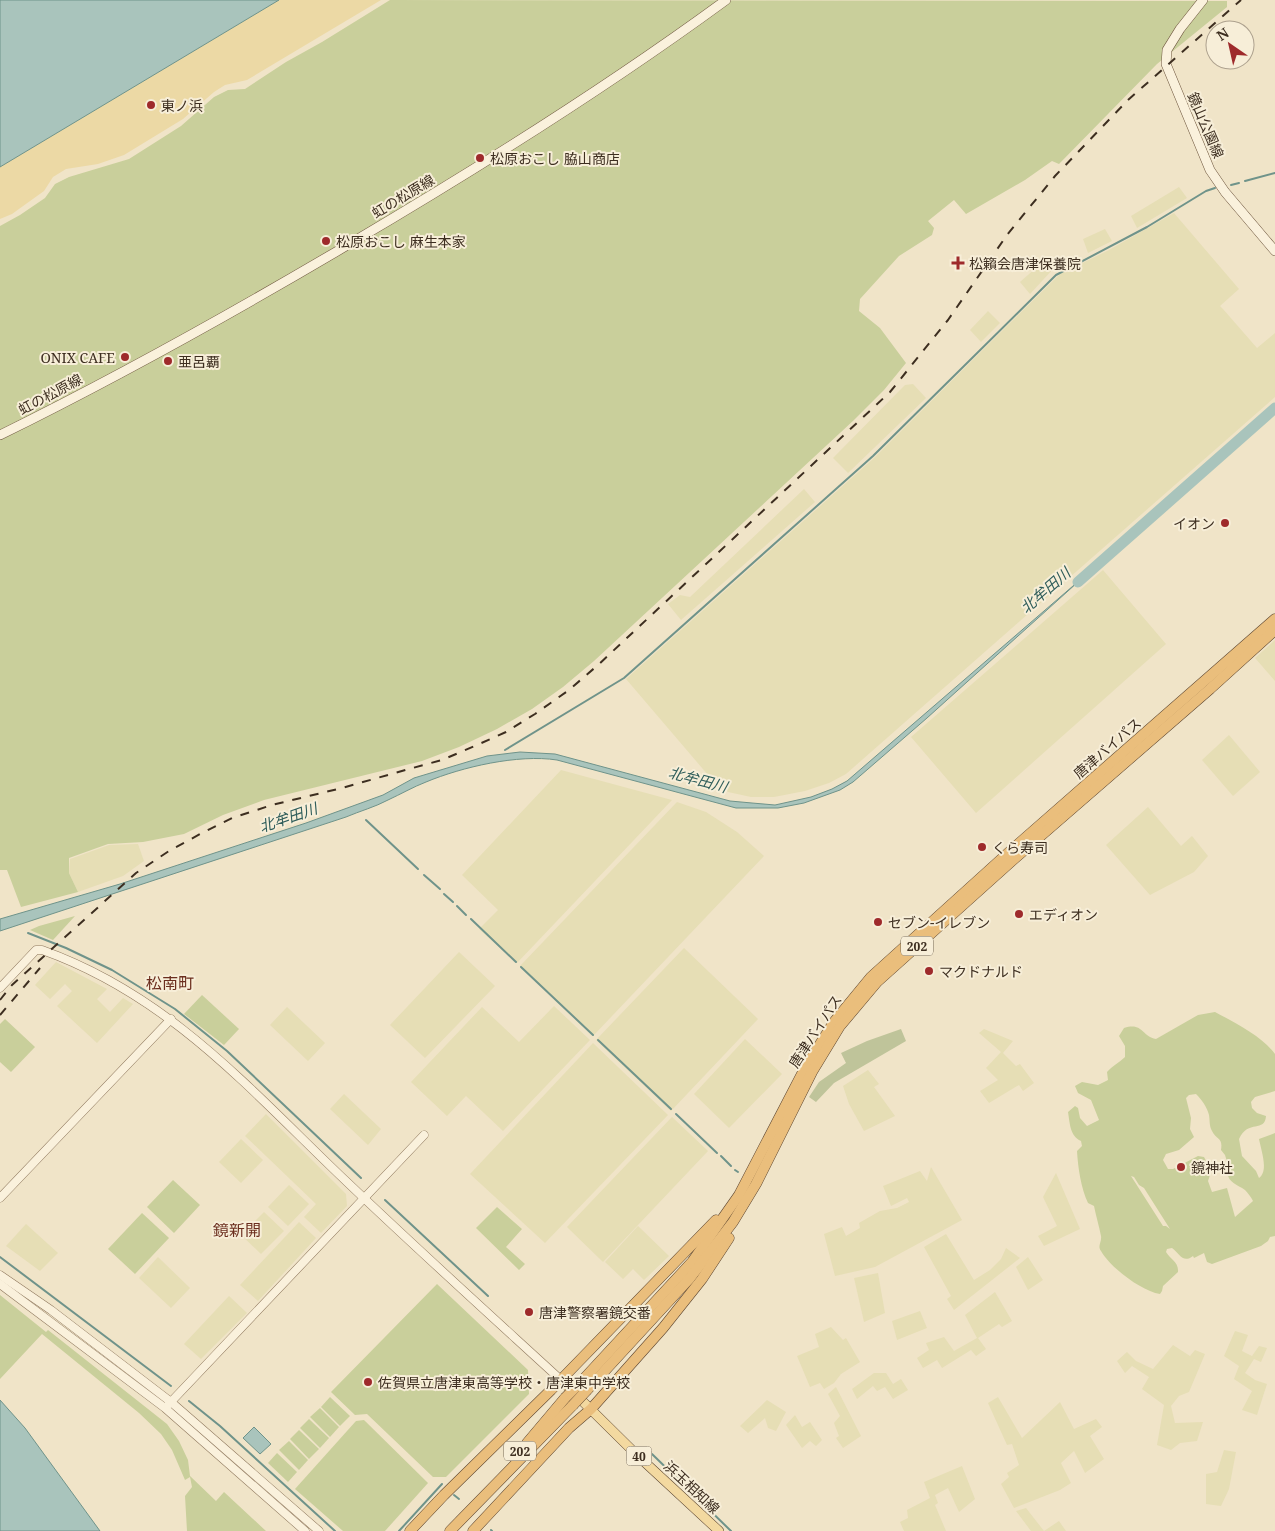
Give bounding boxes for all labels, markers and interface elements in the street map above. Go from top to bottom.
north arrow [1205,20,1255,70]
text: N [1213,23,1232,45]
street label: 鏡山公園線 [1184,89,1228,161]
place label: 東ノ浜 [161,96,203,115]
marker: 東ノ浜 [145,99,157,111]
place label: 松原おこし 脇山商店 [490,149,620,168]
marker: 松原おこし 脇山商店 [474,152,486,164]
street label: 虹の松原線 [368,170,438,222]
place label: 松原おこし 麻生本家 [336,232,466,251]
marker: 松原おこし 麻生本家 [320,235,332,247]
place label: 松籟会唐津保養院 [969,254,1081,273]
marker: 松籟会唐津保養院 [951,256,965,270]
place label: ONIX CAFE [40,348,115,367]
marker: ONIX CAFE [119,351,131,363]
place label: 亜呂覇 [178,352,220,371]
marker: 亜呂覇 [162,355,174,367]
street label: 虹の松原線 [15,369,85,419]
place label: イオン [1173,514,1215,533]
marker: イオン [1219,517,1231,529]
water label: 北牟田川 [1016,561,1076,617]
street label: 唐津バイパス [1069,713,1145,783]
water label: 北牟田川 [666,762,731,797]
water label: 北牟田川 [256,797,322,836]
place label: くら寿司 [992,838,1048,857]
marker: くら寿司 [976,841,988,853]
place label: エディオン [1029,905,1098,924]
marker: エディオン [1013,908,1025,920]
place label: セブン-イレブン [888,913,990,932]
marker: セブン-イレブン [872,916,884,928]
road number: 202 [901,936,933,956]
place label: マクドナルド [939,962,1023,981]
marker: マクドナルド [923,965,935,977]
district label: 松南町 [146,972,194,994]
street label: 唐津バイパス [784,991,846,1071]
place label: 鏡神社 [1191,1158,1233,1177]
marker: 鏡神社 [1175,1161,1187,1173]
district label: 鏡新開 [213,1219,261,1241]
place label: 唐津警察署鏡交番 [539,1303,651,1322]
marker: 唐津警察署鏡交番 [523,1306,535,1318]
place label: 佐賀県立唐津東高等学校・唐津東中学校 [378,1373,630,1392]
marker: 佐賀県立唐津東高等学校・唐津東中学校 [362,1376,374,1388]
road number: 202 [504,1442,536,1460]
road number: 40 [626,1446,652,1465]
street label: 浜玉相知線 [660,1456,724,1518]

